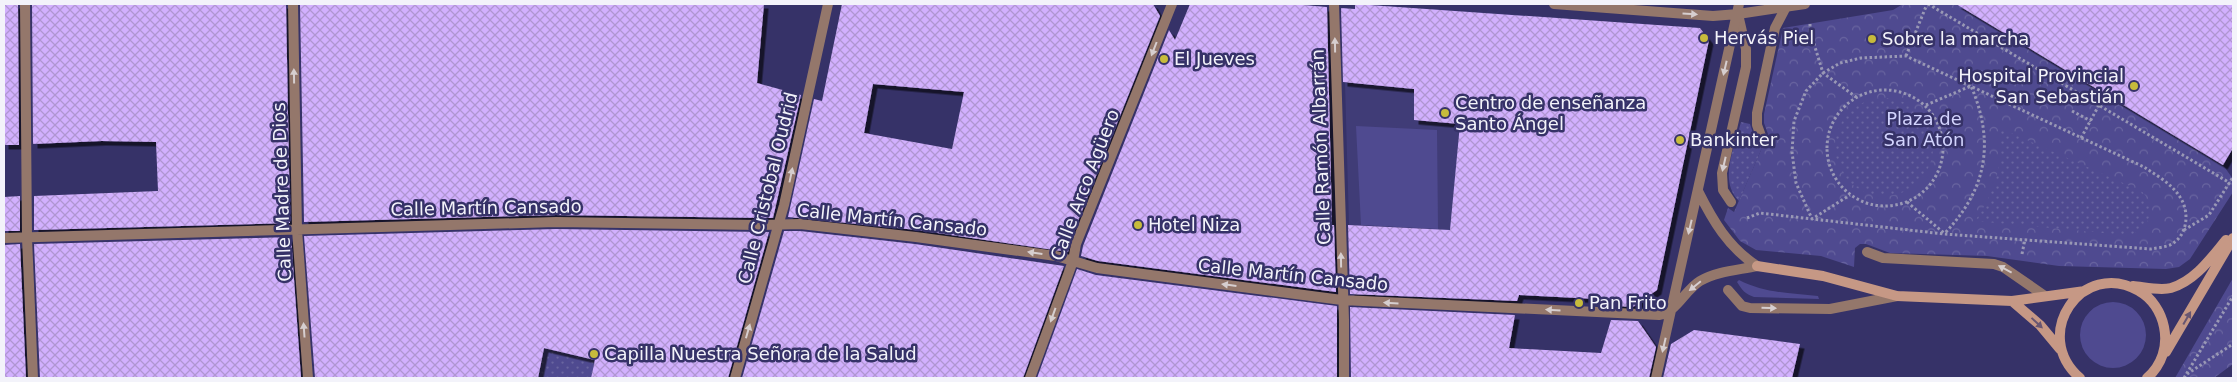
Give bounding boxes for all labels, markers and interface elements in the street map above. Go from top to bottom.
one-way arrow [1682,10,1698,18]
place label: Hervás Piel [1714,27,1814,48]
place label: Sobre la marcha [1882,28,2029,49]
marker: Hervás Piel [1698,32,1710,44]
marker: Sobre la marcha [1866,33,1878,45]
one-way arrow [1330,36,1338,52]
one-way arrow [1150,42,1158,57]
place label: El Jueves [1174,48,1255,69]
street label: Calle Ramón Albarrán [1307,49,1334,245]
marker: El Jueves [1158,53,1170,65]
one-way arrow [1721,61,1729,77]
place label: Hospital Provincial San Sebastián [1958,65,2124,107]
one-way arrow [290,68,298,84]
marker: Hospital Provincial San Sebastián [2128,80,2140,92]
street label: Calle Cristobal Oudrid [734,90,802,286]
place label: Centro de enseñanza Santo Ángel [1455,92,1646,134]
street label: Calle Madre de Dios [268,102,295,282]
street label: Calle Arco Agüero [1046,106,1123,264]
marker: Centro de enseñanza Santo Ángel [1439,107,1451,119]
park label: Plaza de San Atón [1883,108,1965,150]
place label: Bankinter [1690,129,1778,150]
marker: Bankinter [1674,134,1686,146]
one-way arrow [1720,157,1728,172]
one-way arrow [787,167,795,182]
street label: Calle Martín Cansado [390,195,582,220]
street label: Calle Martín Cansado [796,199,988,240]
place label: Hotel Niza [1148,214,1240,235]
marker: Hotel Niza [1132,219,1144,231]
one-way arrow [1686,220,1694,235]
one-way arrow [1026,249,1042,257]
one-way arrow [1337,251,1345,267]
street label: Calle Martín Cansado [1197,254,1389,295]
one-way arrow [1998,265,2012,273]
one-way arrow [1221,281,1237,289]
one-way arrow [1688,281,1701,292]
place label: Pan Frito [1589,292,1667,313]
marker: Pan Frito [1573,297,1585,309]
one-way arrow [1382,298,1398,306]
one-way arrow [1762,305,1778,313]
one-way arrow [1545,306,1561,314]
one-way arrow [1049,308,1057,323]
one-way arrow [2182,311,2191,324]
one-way arrow [2031,317,2043,329]
one-way arrow [300,321,308,337]
one-way arrow [744,324,752,339]
one-way arrow [1660,337,1668,352]
place label: Capilla Nuestra Señora de la Salud [604,343,917,364]
marker: Capilla Nuestra Señora de la Salud [588,348,600,360]

